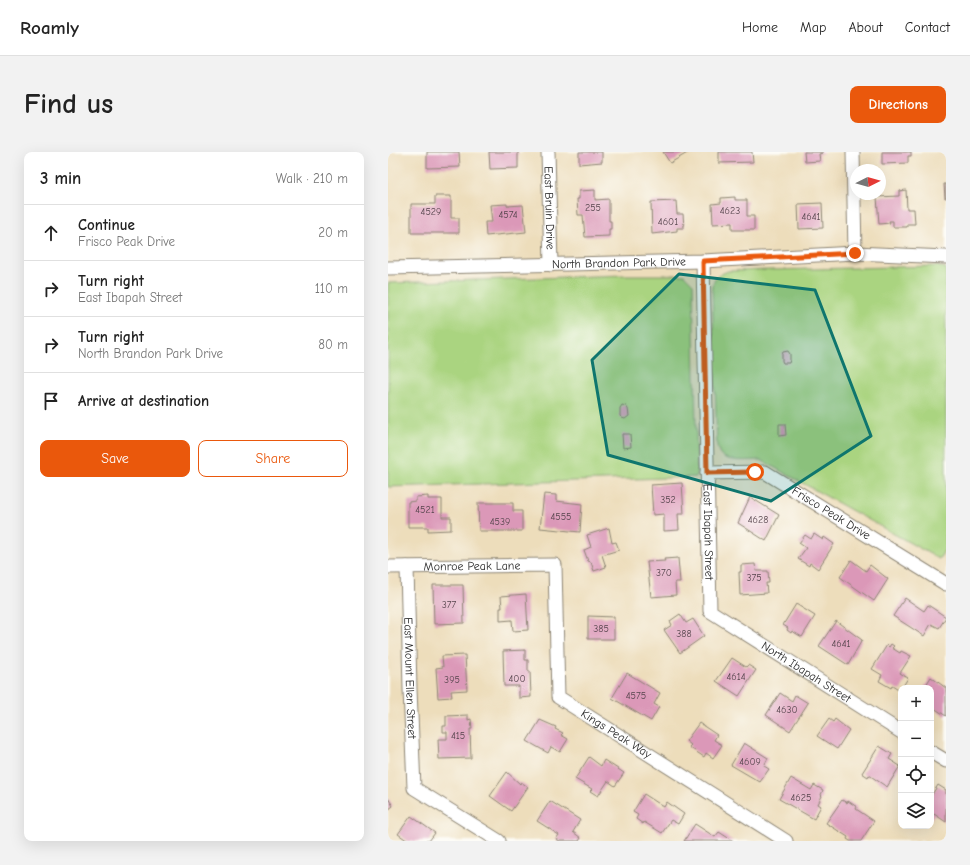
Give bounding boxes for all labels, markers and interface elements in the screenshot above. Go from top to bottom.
text: Roamly [20,17,79,39]
text: Home [742,19,778,36]
text: Map [800,19,826,36]
text: About [848,19,883,36]
text: Contact [905,19,950,36]
button: Directions [850,86,946,123]
text: Find us [24,88,113,120]
north arrow [850,164,886,200]
street label: East Bruin Drive [541,166,558,250]
text: 3 min [40,169,81,188]
text: Walk · 210 m [276,171,348,186]
house number: 255 [585,202,601,214]
house number: 4623 [720,205,740,217]
house number: 4529 [421,206,441,218]
house number: 4574 [498,209,518,221]
house number: 4641 [801,211,821,223]
text: Continue [78,216,135,234]
house number: 4601 [658,216,678,228]
icon: ahead [40,222,62,244]
text: 20 m [318,225,348,240]
text: Frisco Peak Drive [78,234,175,249]
route end [846,244,864,262]
street label: North Brandon Park Drive [552,254,686,271]
text: Turn right [78,272,144,290]
icon: right [40,278,62,300]
text: 110 m [315,281,348,296]
text: East Ibapah Street [78,290,182,305]
text: Turn right [78,328,144,346]
icon: right [40,334,62,356]
text: 80 m [318,337,348,352]
text: North Brandon Park Drive [78,346,223,361]
icon: arrive [40,390,62,412]
text: Arrive at destination [78,392,209,410]
button: Save [40,440,190,477]
button: Share [198,440,348,477]
route start [746,463,764,481]
street label: Frisco Peak Drive [789,483,873,543]
street label: East Ibapah Street [700,484,716,581]
house number: 352 [660,494,676,506]
house number: 4521 [415,504,435,516]
house number: 4555 [550,511,572,523]
house number: 4628 [748,514,768,526]
house number: 4539 [490,516,510,528]
street label: Monroe Peak Lane [423,558,521,574]
house number: 370 [656,567,672,579]
house number: 375 [746,572,762,584]
house number: 377 [442,599,457,611]
street label: East Mount Ellen Street [401,617,419,740]
house number: 385 [593,623,609,635]
house number: 388 [676,628,692,640]
street label: North Ibapah Street [759,638,854,706]
house number: 4641 [831,638,851,650]
house number: 4614 [726,671,746,683]
house number: 400 [508,673,526,685]
house number: 395 [444,674,460,686]
map controls [898,685,934,829]
button: + [898,685,934,721]
house number: 4575 [626,690,646,702]
house number: 4630 [776,704,798,716]
street label: Kings Peak Way [578,706,655,762]
button: − [898,721,934,757]
house number: 415 [451,730,465,742]
house number: 4609 [739,756,761,768]
button: locate [898,757,934,793]
house number: 4625 [791,792,811,804]
button: layers [898,793,934,829]

